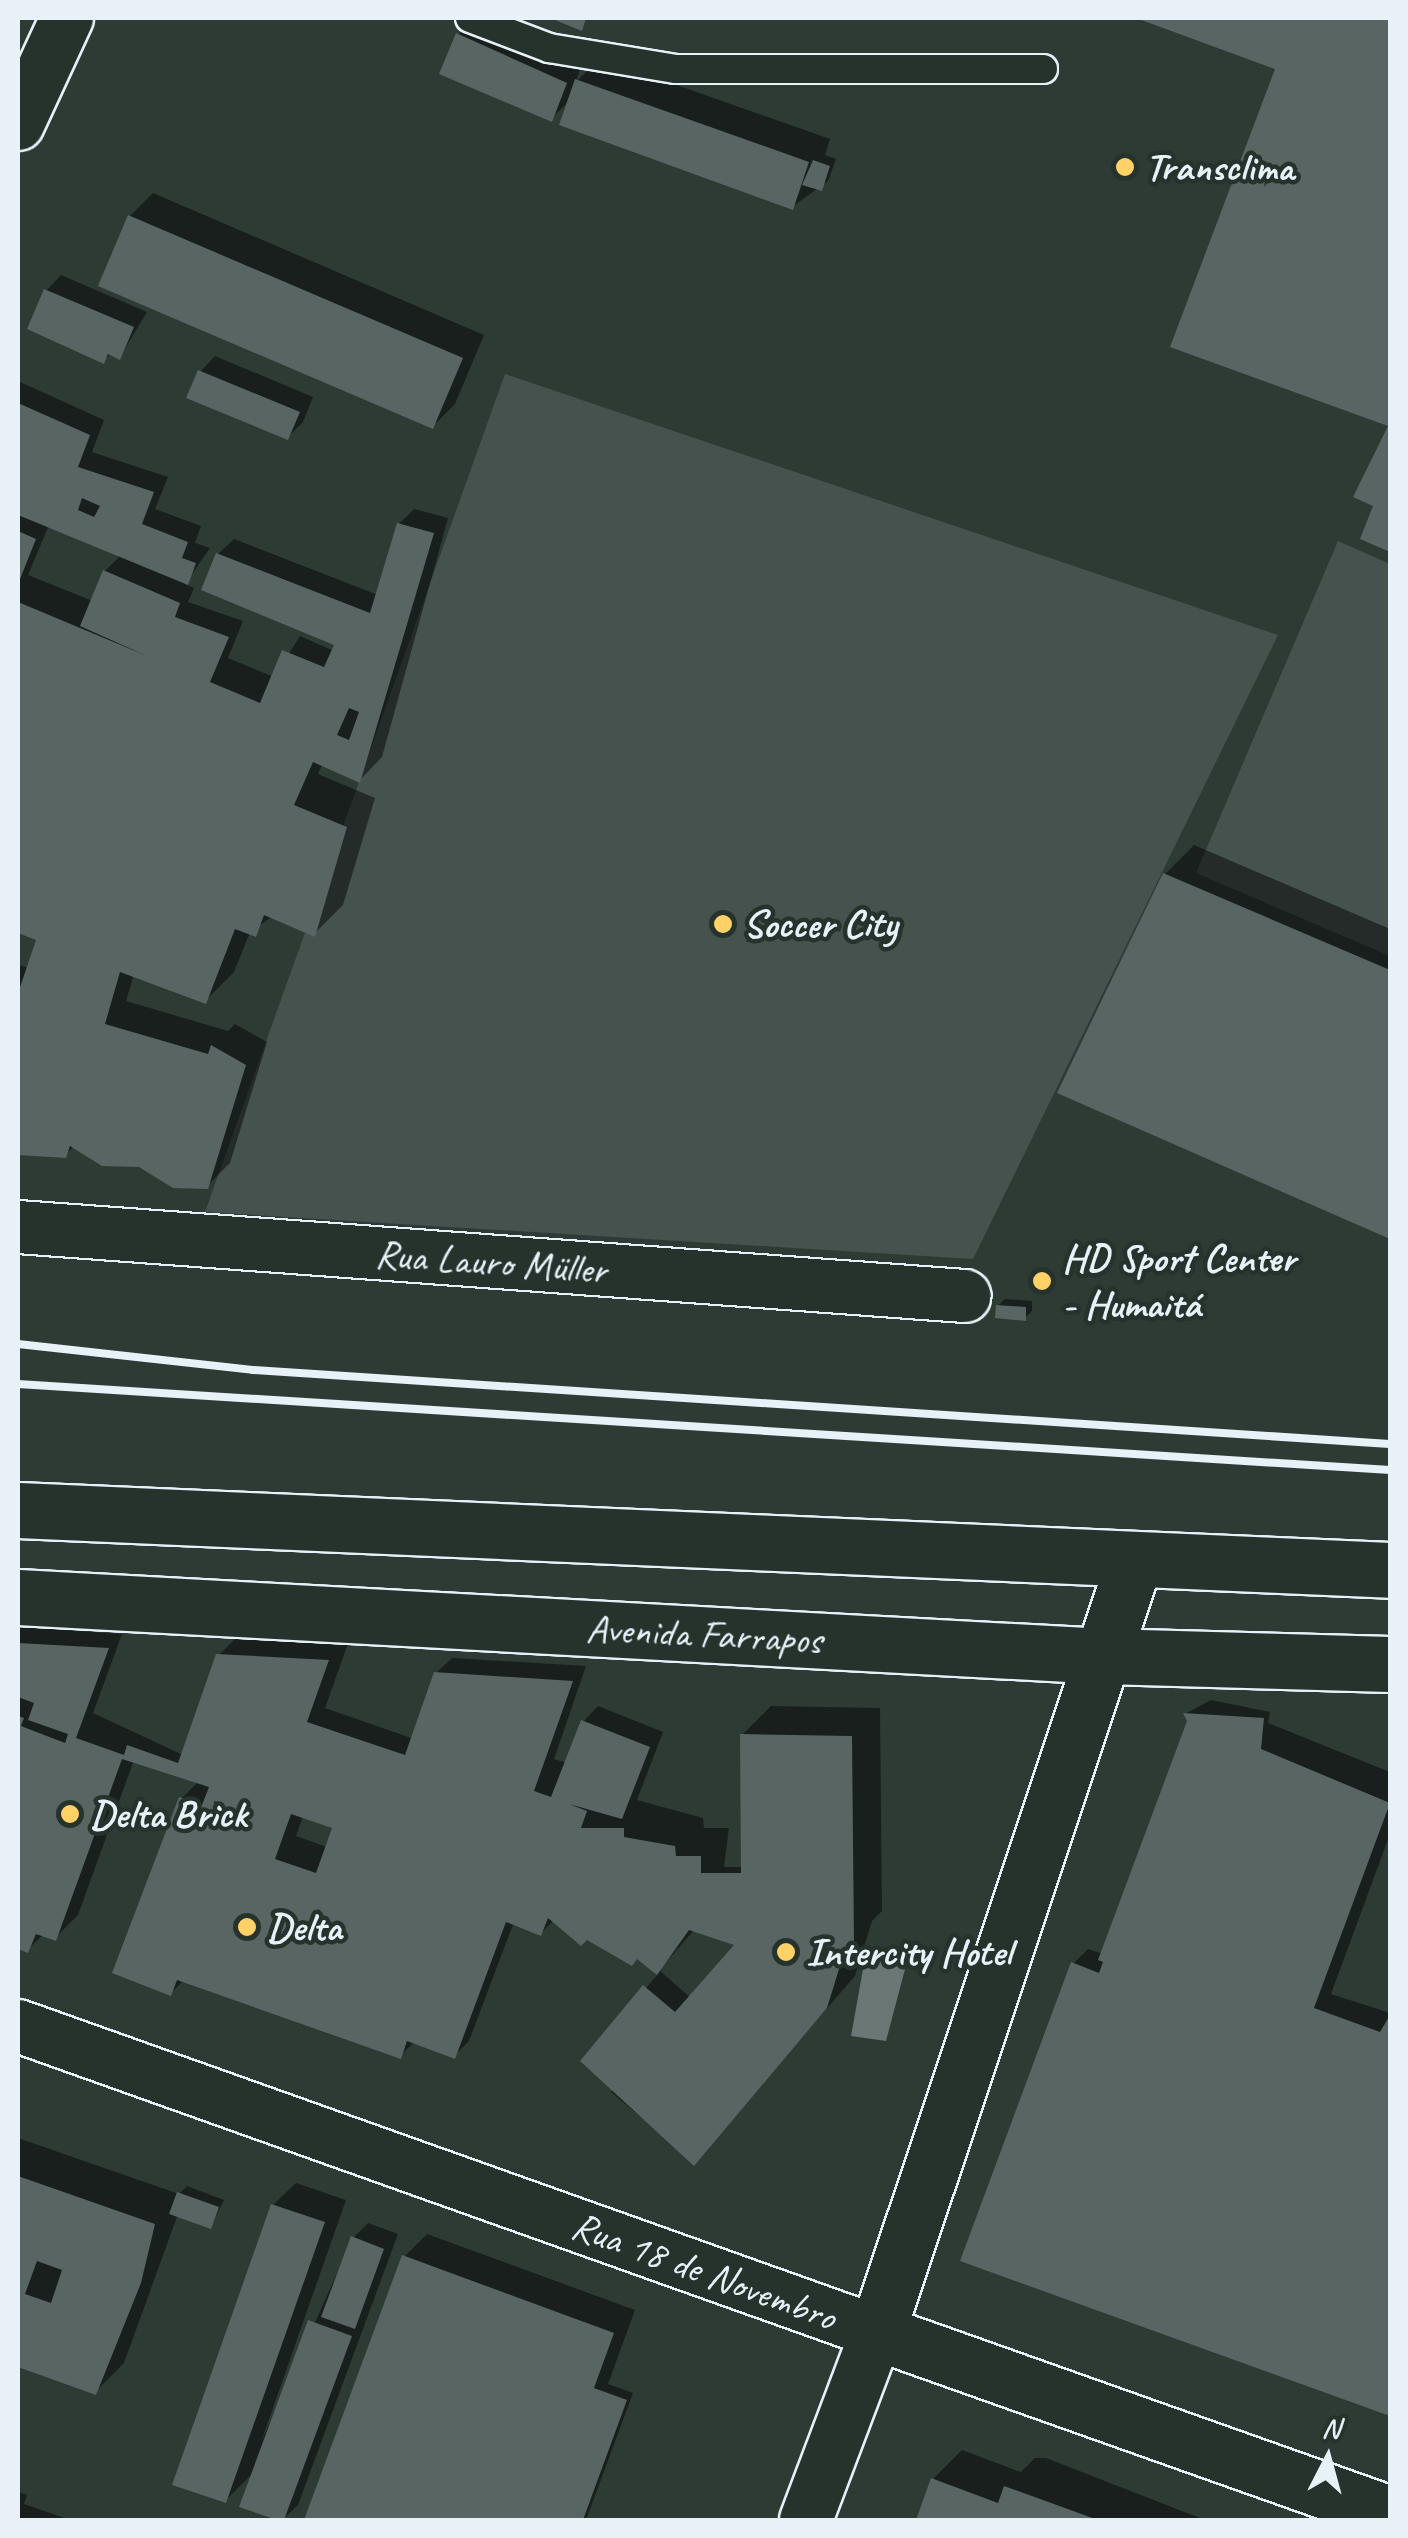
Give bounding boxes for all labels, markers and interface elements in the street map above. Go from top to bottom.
place label: Transclima [1145,143,1294,191]
marker: Transclima [1114,156,1136,178]
place label: Soccer City [743,900,897,948]
marker: Soccer City [712,913,734,935]
street label: Rua Lauro Müller [373,1230,609,1294]
place label: HD Sport Center - Humaitá [1062,1234,1297,1328]
marker: HD Sport Center - Humaitá [1031,1270,1053,1292]
street label: Avenida Farrapos [585,1604,823,1664]
place label: Delta Brick [90,1790,247,1838]
marker: Delta Brick [59,1803,81,1825]
place label: Delta [267,1903,341,1951]
marker: Delta [236,1916,258,1938]
place label: Intercity Hotel [806,1928,1011,1976]
marker: Intercity Hotel [775,1941,797,1963]
street label: Rua 18 de Novembro [564,2201,844,2341]
north arrow [1278,2408,1378,2508]
text: N [1321,2409,1342,2446]

